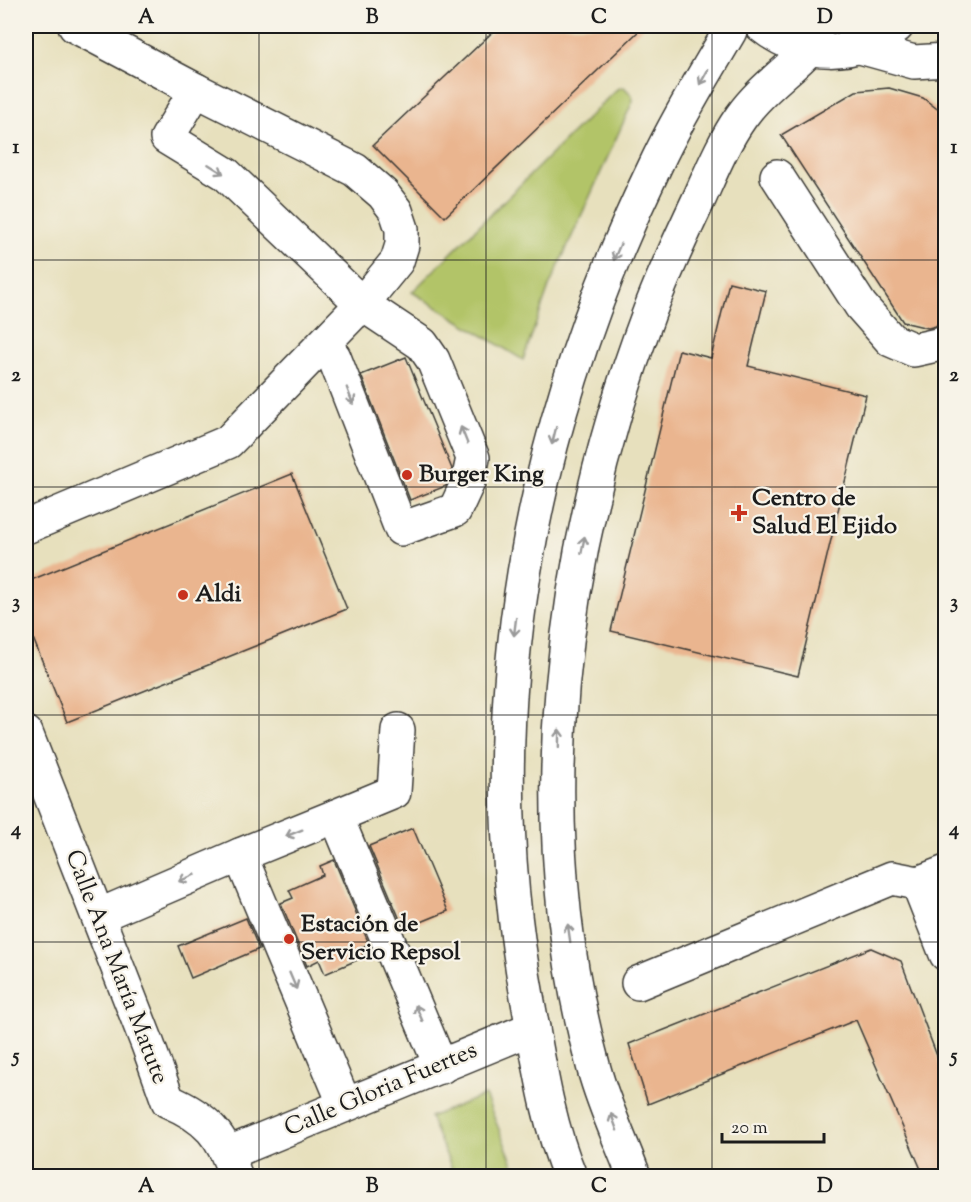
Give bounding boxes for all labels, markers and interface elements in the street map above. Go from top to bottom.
text: A [138,4,155,33]
text: B [366,4,379,33]
text: C [591,4,607,33]
text: D [817,4,833,33]
one-way arrow [698,68,710,85]
text: 1 [13,134,20,163]
text: 1 [951,134,958,163]
one-way arrow [208,162,225,175]
one-way arrow [611,242,622,260]
text: 2 [11,362,21,391]
text: 2 [949,362,959,391]
one-way arrow [345,387,356,405]
one-way arrow [458,426,469,444]
one-way arrow [548,426,560,445]
place label: Burger King [419,458,544,492]
marker: Burger King [400,468,414,482]
place label: Centro de Salud El Ejido [752,482,897,544]
marker: Centro de Salud El Ejido [730,504,748,522]
one-way arrow [578,536,589,555]
place label: Aldi [195,578,242,612]
marker: Aldi [176,588,190,602]
text: 3 [12,589,20,618]
text: 3 [950,589,958,618]
one-way arrow [509,616,520,636]
one-way arrow [553,729,565,749]
text: 4 [10,816,21,845]
text: 4 [948,816,959,845]
one-way arrow [286,828,304,839]
street label: Calle Ana María Matute [56,845,176,1089]
one-way arrow [178,873,196,884]
place label: Estación de Servicio Repsol [301,908,461,970]
one-way arrow [563,923,574,943]
marker: Estación de Servicio Repsol [282,932,296,946]
one-way arrow [288,971,299,990]
one-way arrow [413,1005,424,1023]
street label: Calle Gloria Fuertes [279,1034,483,1146]
text: 5 [11,1043,20,1072]
text: 5 [949,1043,958,1072]
scale bar [722,1106,824,1144]
one-way arrow [607,1113,618,1132]
text: 20 m [731,1116,768,1142]
text: A [138,1173,155,1202]
text: B [366,1173,379,1202]
text: C [591,1173,607,1202]
text: D [817,1173,833,1202]

